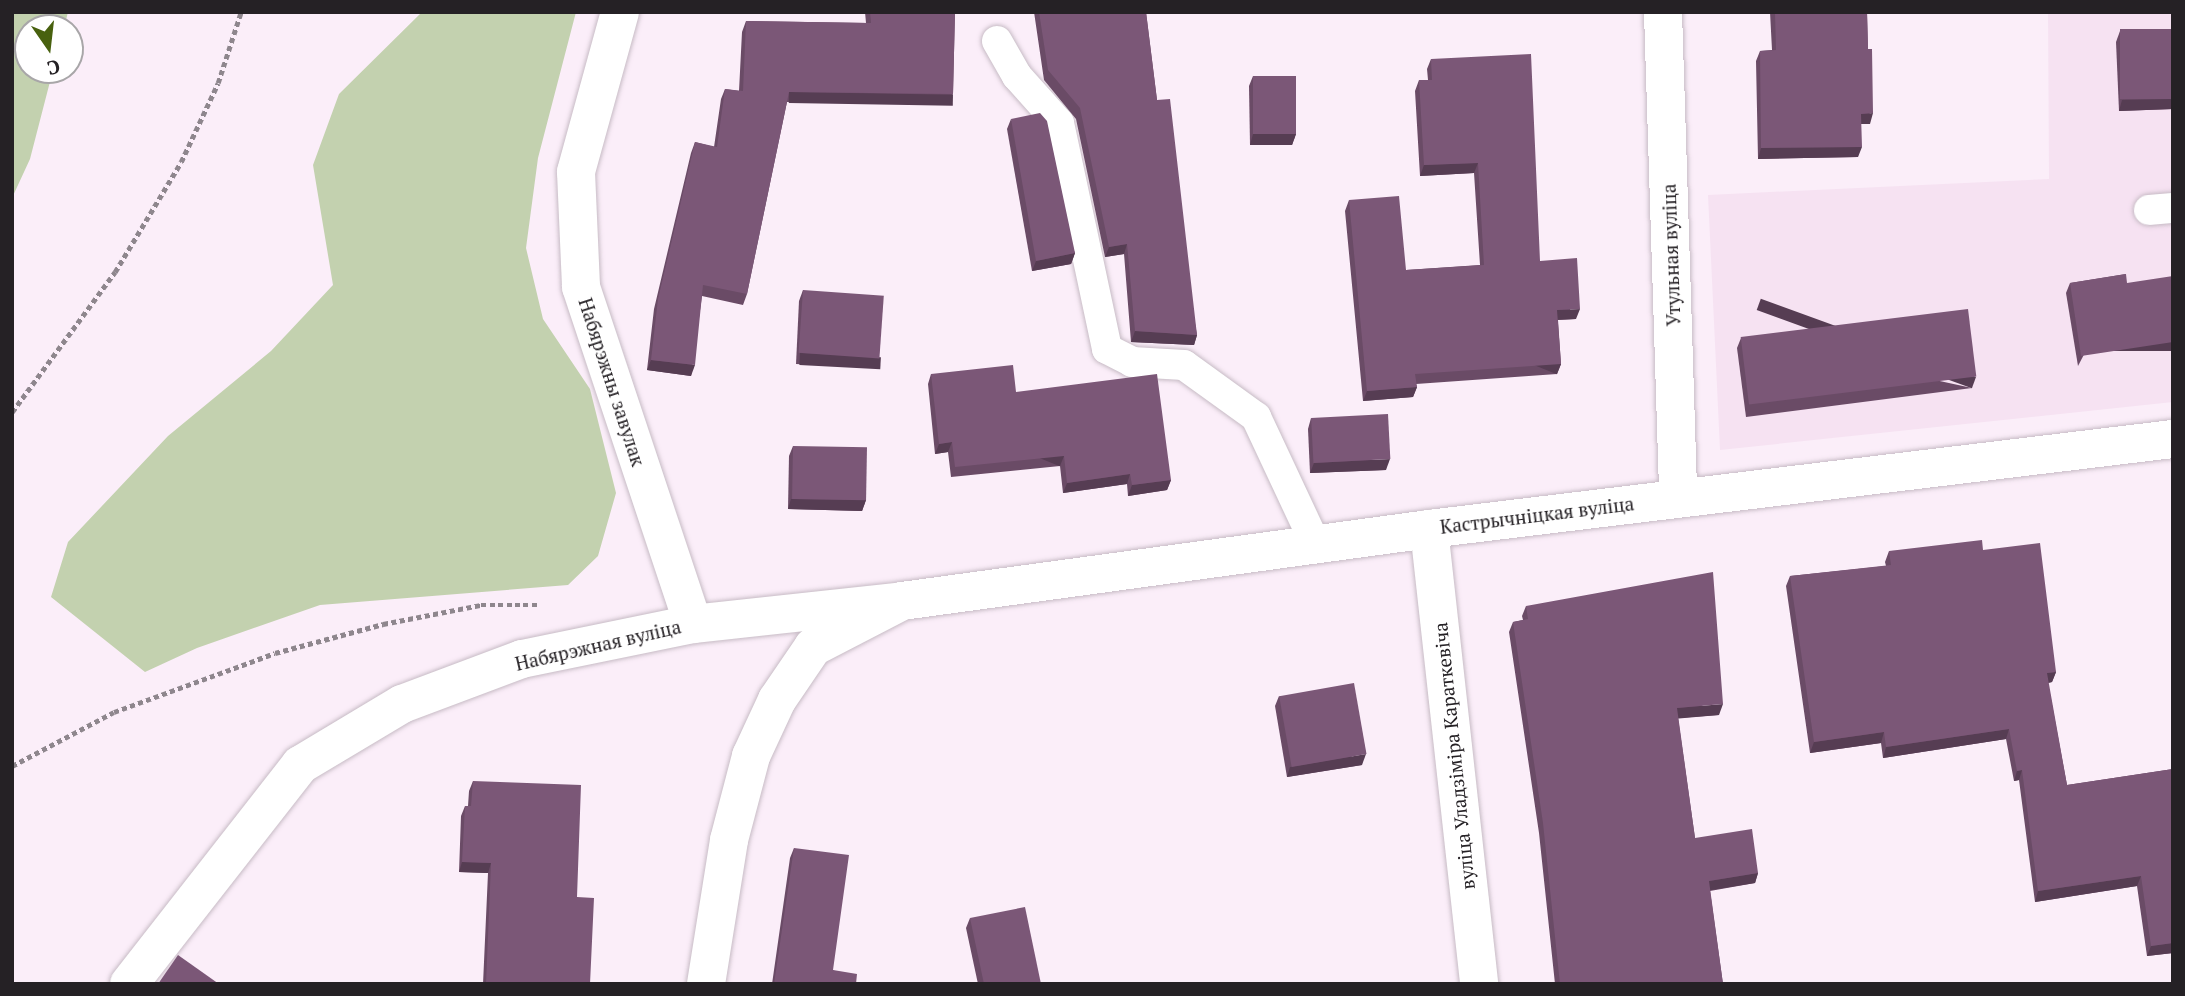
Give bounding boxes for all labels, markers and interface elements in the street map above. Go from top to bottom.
north arrow [14,14,84,84]
text: С [45,54,63,82]
street label: Утульная вуліца [1657,183,1685,327]
street label: Набярэжны завулак [574,295,650,469]
street label: Кастрычніцкая вуліца [1439,492,1635,538]
street label: Набярэжная вуліца [513,615,683,675]
street label: вуліца Уладзіміра Караткевіча [1429,621,1479,891]

